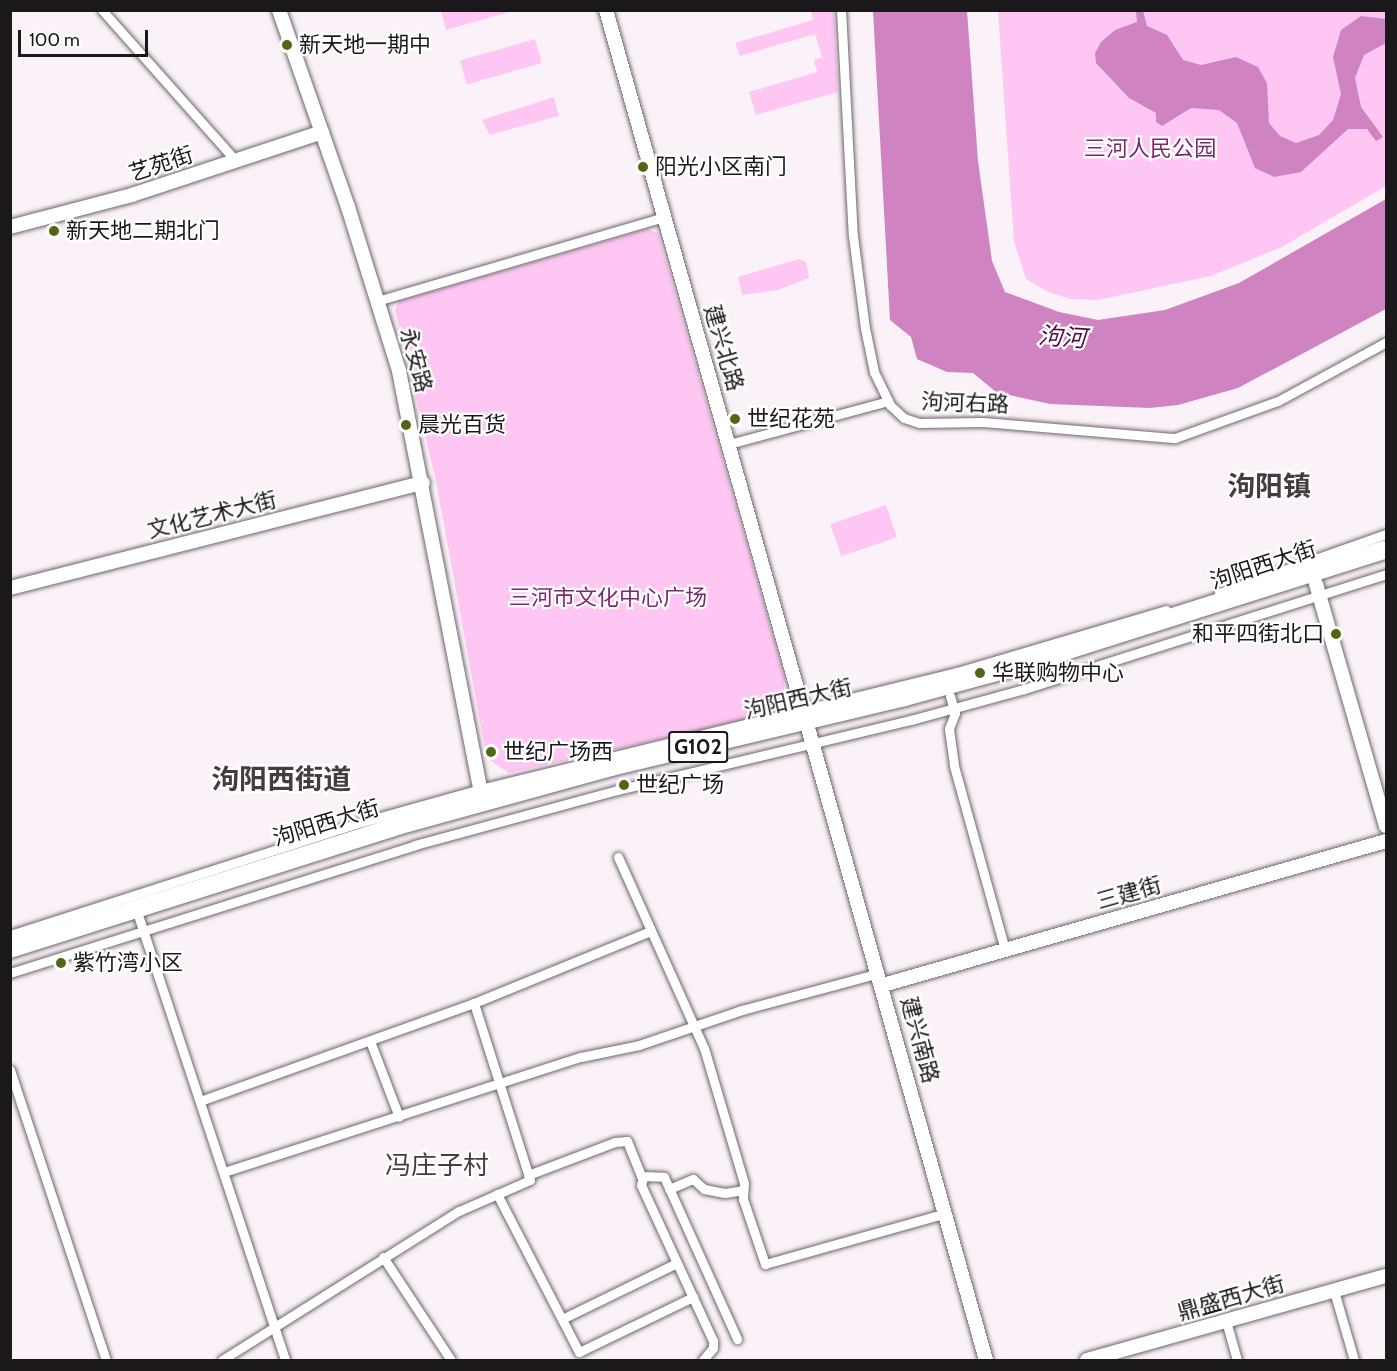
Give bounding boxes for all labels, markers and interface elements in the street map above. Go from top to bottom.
scale bar [21,18,152,56]
text: 100 m [29,29,80,51]
place label: 新天地一期中 [299,32,431,58]
marker: 新天地一期中 [280,38,294,52]
park label: 三河人民公园 [1084,136,1216,162]
street label: 艺苑街 [126,141,196,187]
place label: 阳光小区南门 [655,154,787,180]
marker: 阳光小区南门 [636,160,650,174]
place label: 新天地二期北门 [66,218,220,244]
marker: 新天地二期北门 [47,224,61,238]
street label: 建兴北路 [699,302,749,394]
water label: 泃河 [1037,321,1087,353]
street label: 永安路 [395,325,437,395]
street label: 泃河右路 [921,388,1009,418]
place label: 世纪花苑 [747,406,835,432]
place label: 晨光百货 [418,412,506,438]
marker: 世纪花苑 [728,412,742,426]
marker: 晨光百货 [399,418,413,432]
district label: 泃阳镇 [1227,469,1311,503]
street label: 文化艺术大街 [145,486,279,544]
street label: 泃阳西大街 [1207,535,1319,595]
park label: 三河市文化中心广场 [509,585,707,611]
place label: 和平四街北口 [1192,621,1324,647]
marker: 和平四街北口 [1329,627,1343,641]
place label: 华联购物中心 [992,660,1124,686]
marker: 华联购物中心 [973,666,987,680]
street label: 泃阳西大街 [741,674,855,724]
road number: G102 [668,729,728,765]
place label: 世纪广场西 [503,739,613,765]
marker: 世纪广场西 [484,745,498,759]
district label: 泃阳西街道 [211,762,351,796]
place label: 世纪广场 [636,772,724,798]
marker: 世纪广场 [617,778,631,792]
street label: 泃阳西大街 [270,794,382,852]
street label: 三建街 [1094,871,1164,915]
place label: 紫竹湾小区 [73,950,183,976]
marker: 紫竹湾小区 [54,956,68,970]
street label: 建兴南路 [896,994,944,1086]
district label: 冯庄子村 [385,1150,489,1182]
street label: 鼎盛西大街 [1174,1270,1288,1326]

